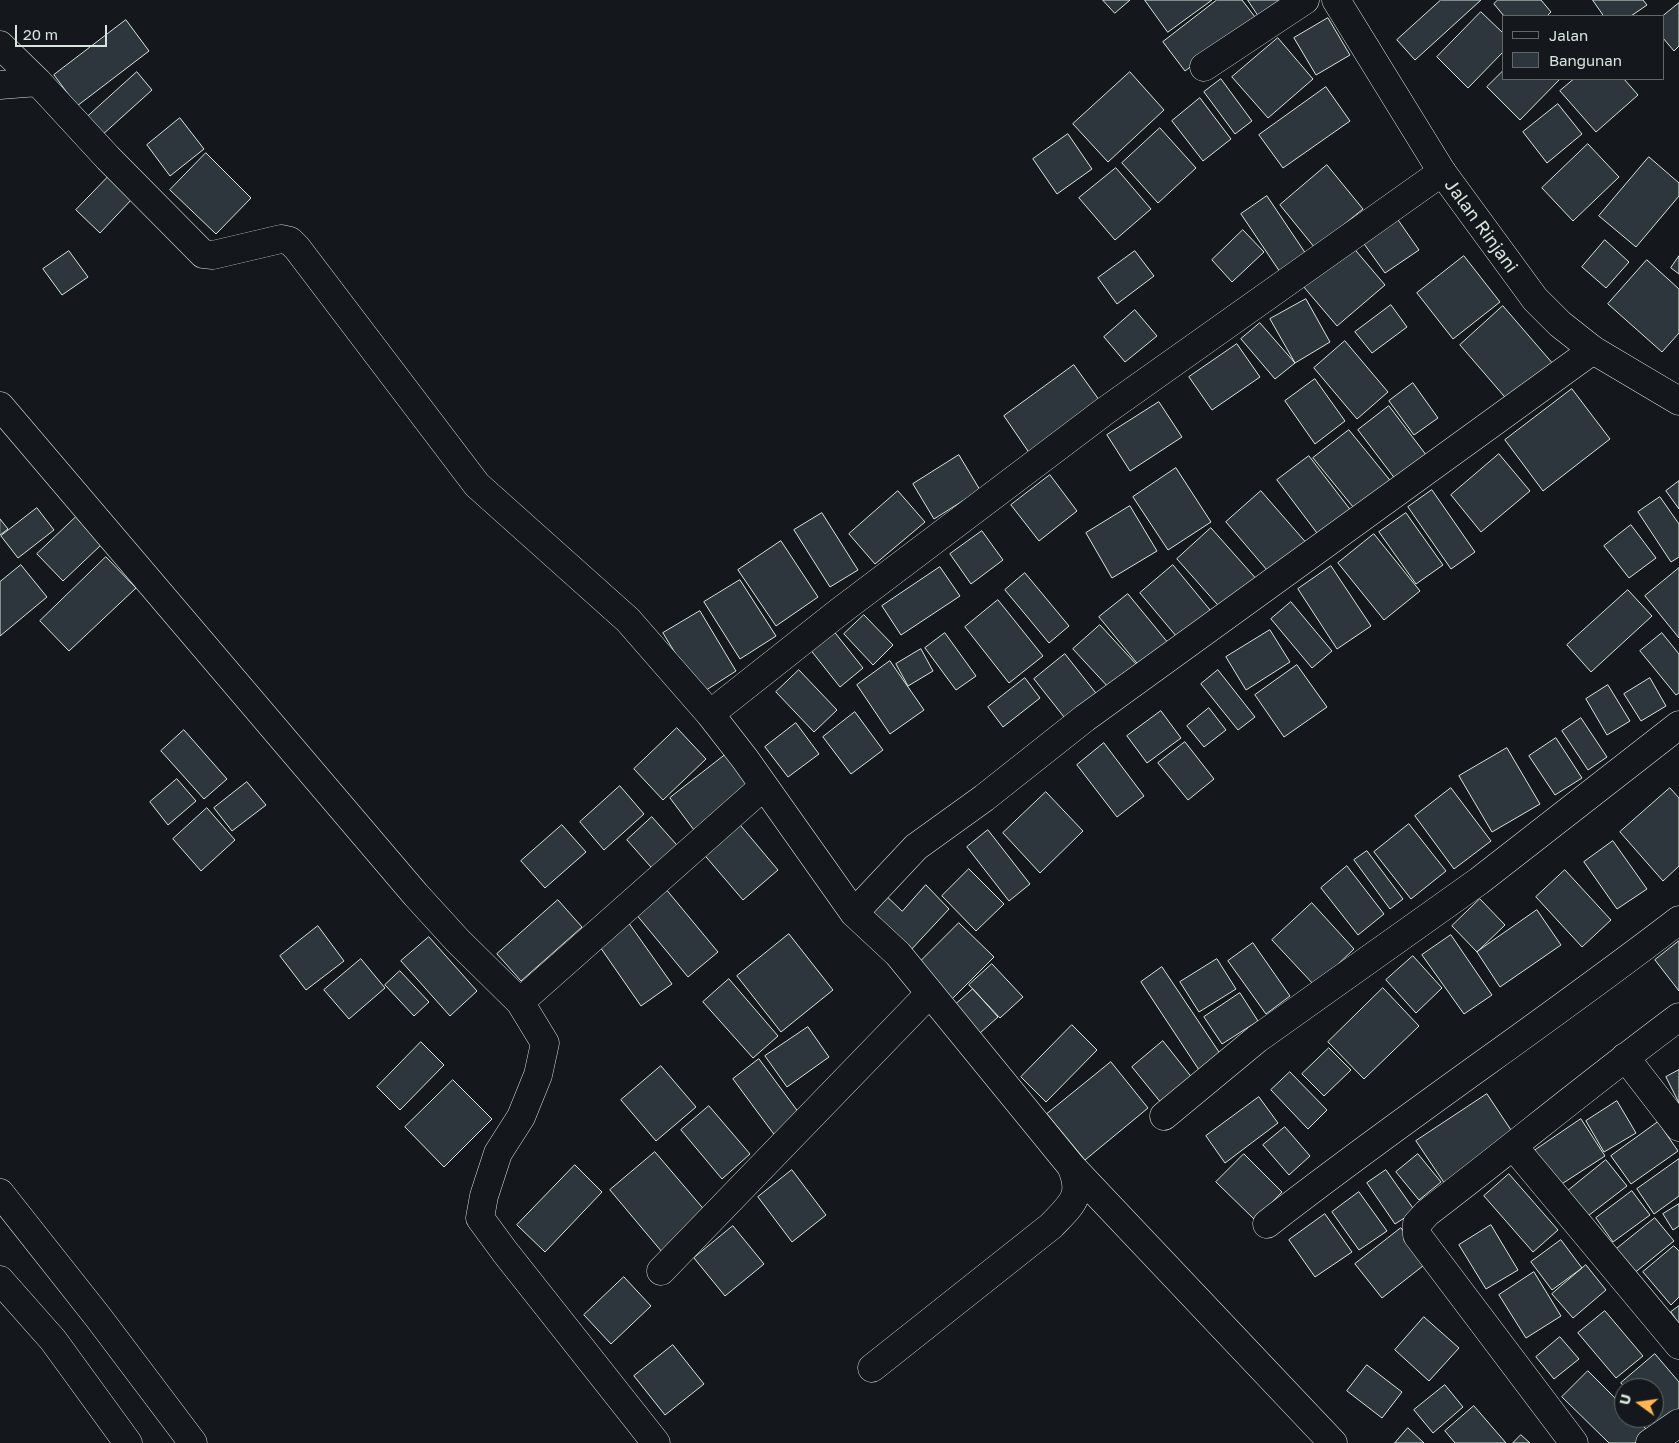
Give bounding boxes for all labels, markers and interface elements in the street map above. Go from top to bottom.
scale bar [18,15,110,47]
legend [1502,15,1664,80]
text: 20 m [23,25,58,43]
text: Jalan [1549,26,1588,44]
text: Bangunan [1549,51,1622,69]
street label: Jalan Rinjani [1440,175,1522,277]
north arrow [1614,1378,1664,1428]
text: U [1615,1392,1634,1407]

